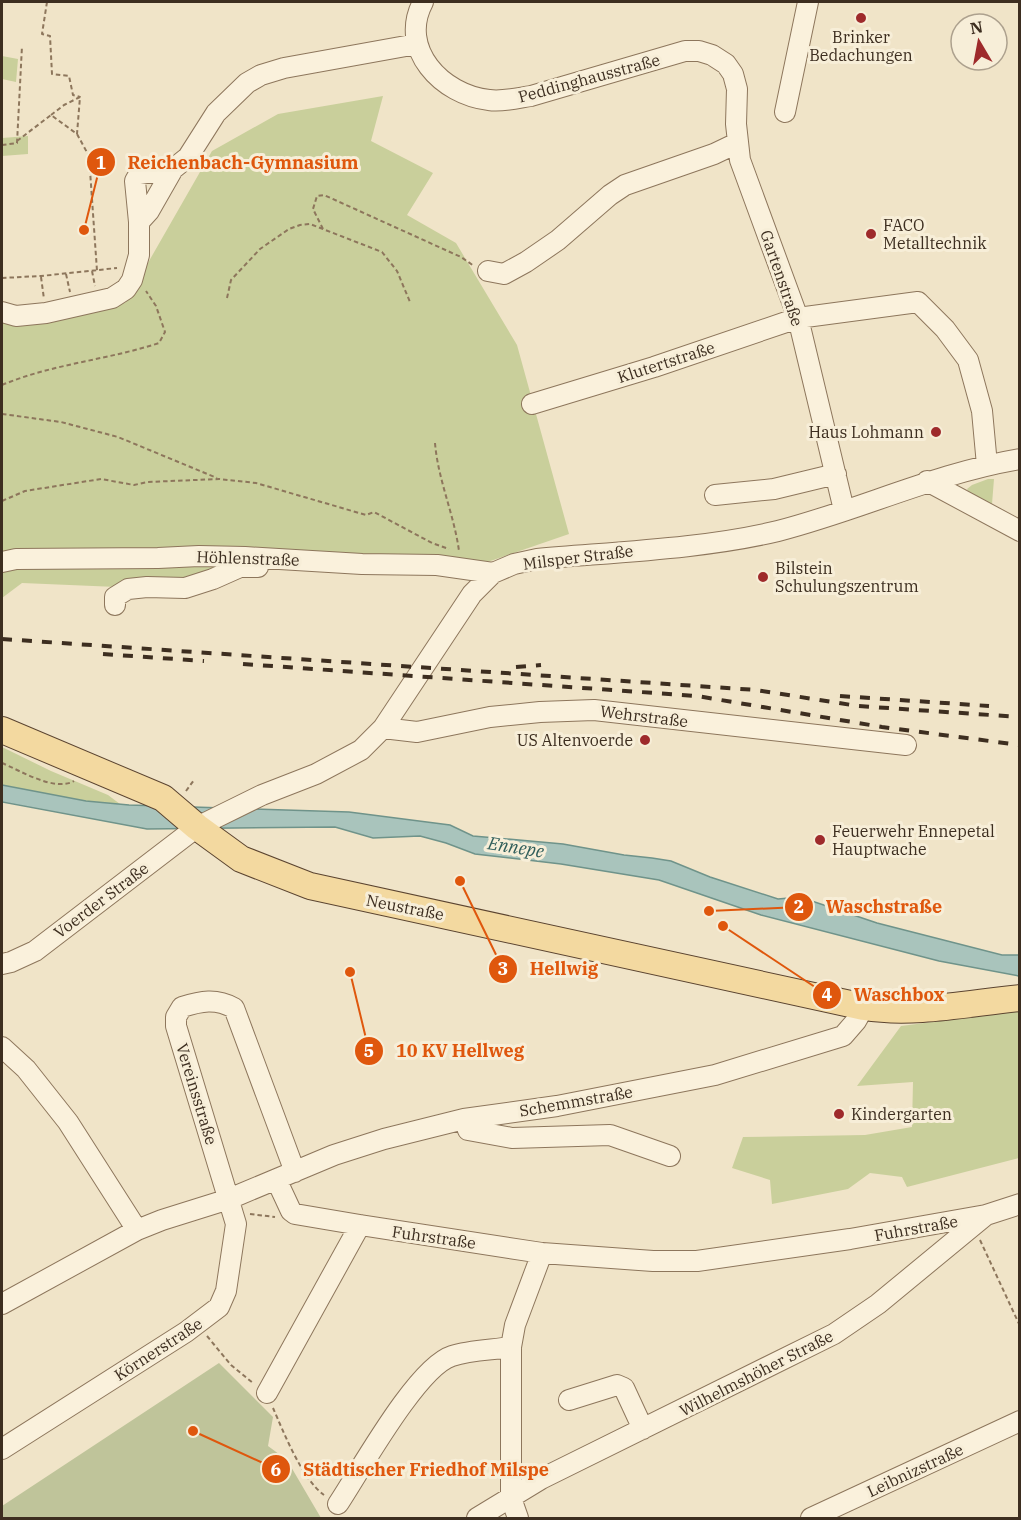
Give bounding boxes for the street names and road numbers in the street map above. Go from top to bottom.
street label: Peddinghausstraße [516,49,662,107]
street label: Gartenstraße [756,227,808,329]
street label: Klutertstraße [615,337,717,387]
street label: Milsper Straße [522,540,634,574]
street label: Höhlenstraße [196,546,300,570]
street label: Wehrstraße [599,701,689,731]
street label: Voerder Straße [50,858,152,942]
street label: Neustraße [364,890,446,924]
street label: Vereinsstraße [172,1041,222,1147]
street label: Schemmstraße [518,1081,634,1121]
street label: Fuhrstraße [873,1211,959,1245]
street label: Fuhrstraße [391,1221,477,1253]
street label: Körnerstraße [110,1313,206,1385]
street label: Wilhelmshöher Straße [676,1326,836,1420]
street label: Leibnizstraße [864,1439,966,1501]

